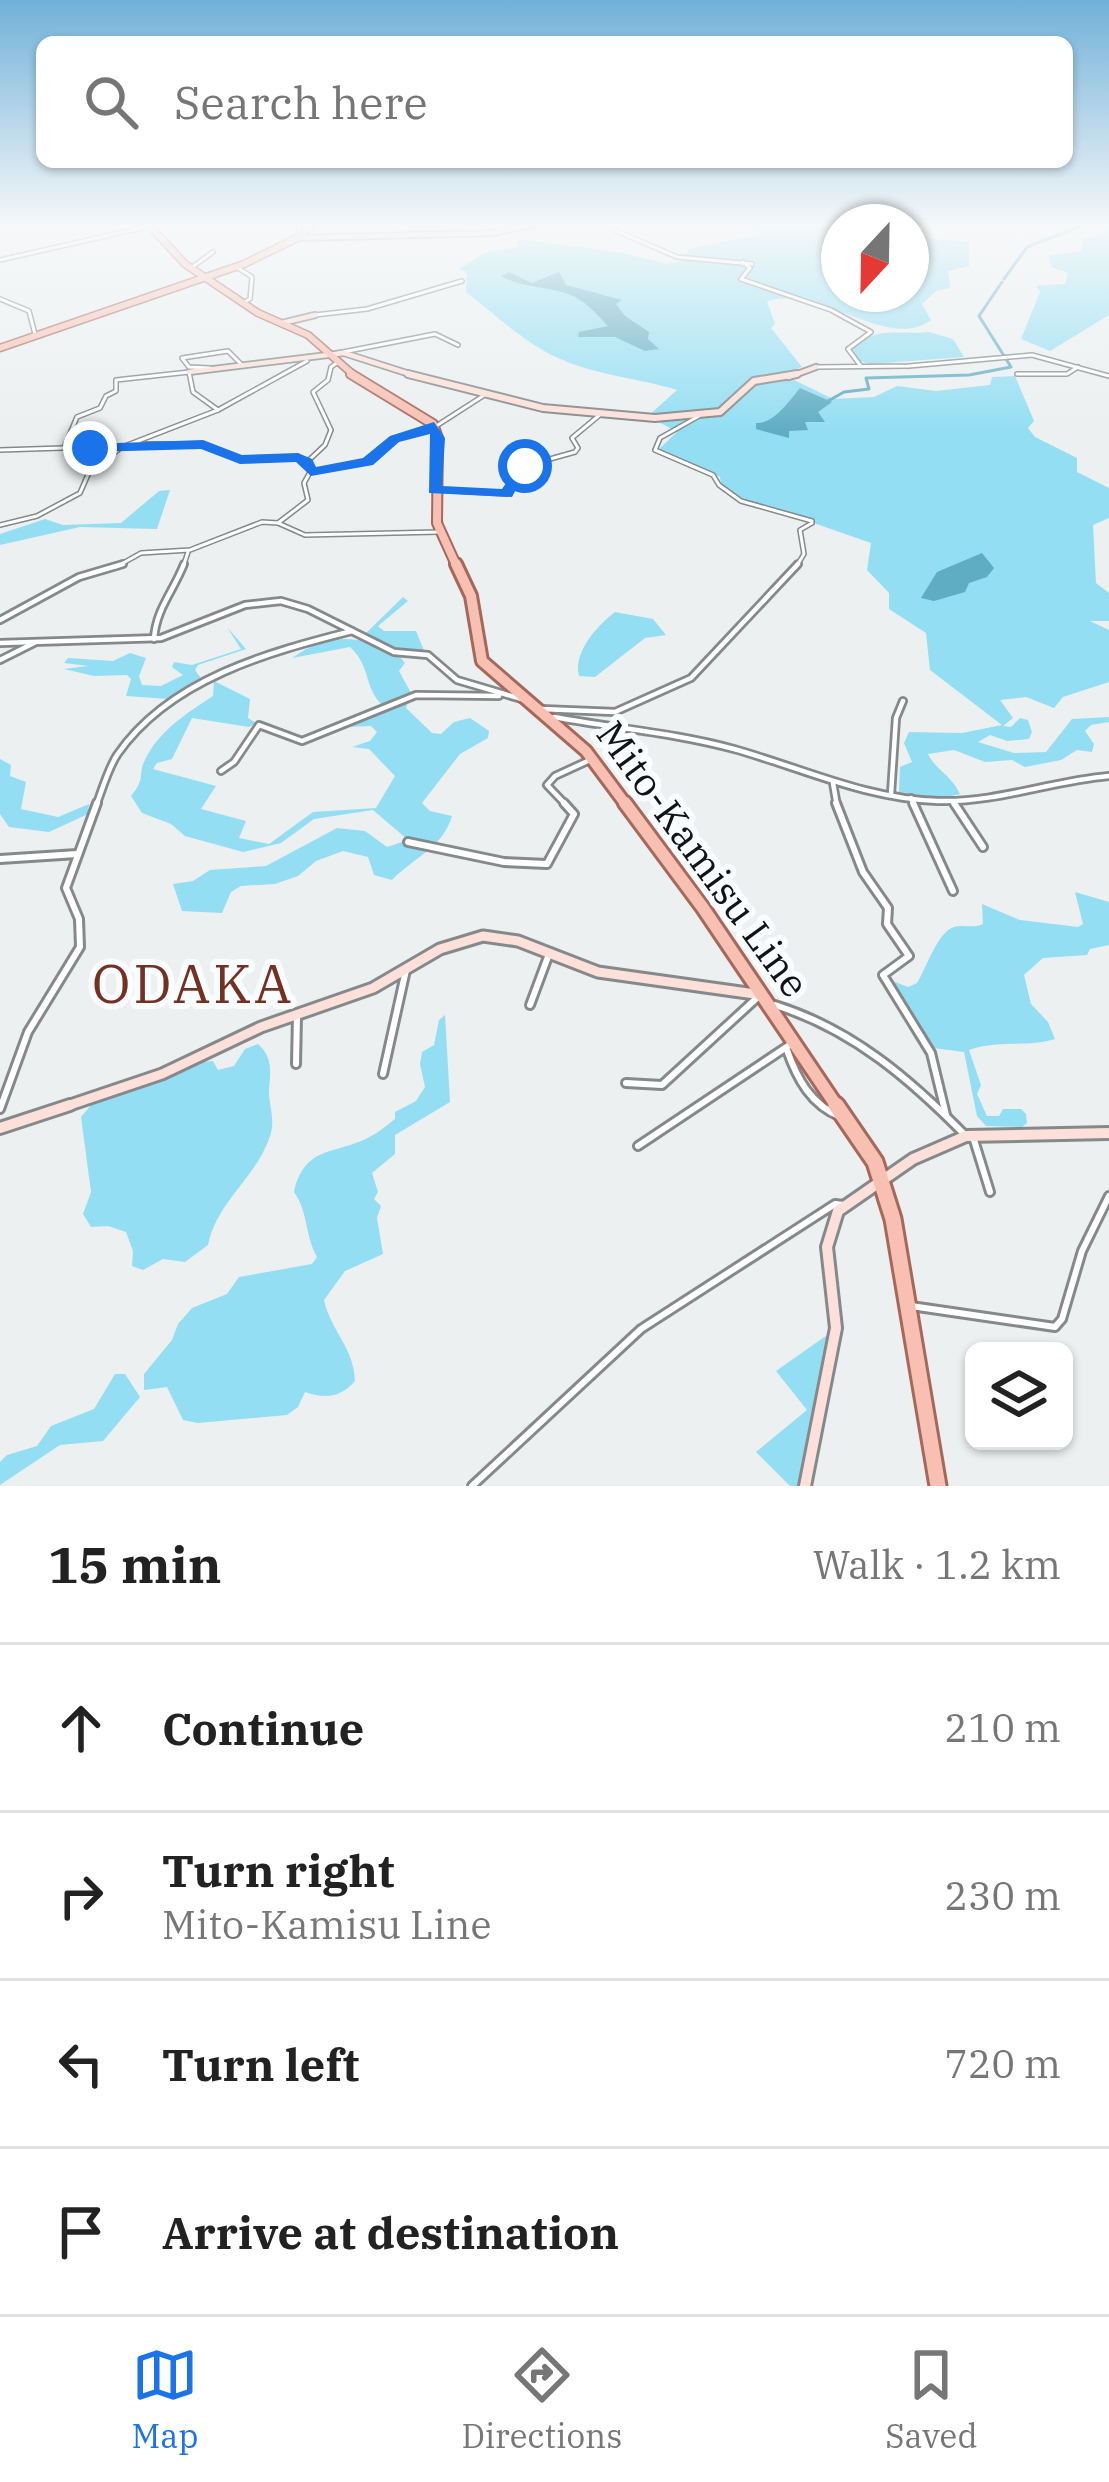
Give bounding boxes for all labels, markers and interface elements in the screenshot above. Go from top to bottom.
search box [36,36,1073,168]
icon: search [78,69,144,135]
text: Search here [174,73,428,131]
north arrow [821,204,929,312]
route end [63,421,117,475]
route start [498,439,552,493]
street label: Mito-Kamisu Line [586,710,821,1007]
district label: ODAKA [92,948,294,1018]
map controls [965,1342,1073,1450]
button: layers [965,1342,1073,1450]
text: 15 min [48,1531,221,1597]
text: Walk · 1.2 km [813,1539,1061,1590]
icon: ahead [48,1695,114,1761]
text: Continue [162,1699,364,1757]
text: 210 m [945,1702,1061,1753]
text: Turn right [162,1841,394,1899]
icon: right [48,1863,114,1929]
text: 230 m [945,1870,1061,1921]
text: Mito-Kamisu Line [162,1899,491,1950]
icon: left [48,2031,114,2097]
text: Turn left [162,2035,359,2093]
text: 720 m [945,2038,1061,2089]
icon: arrive [48,2199,114,2265]
text: Arrive at destination [162,2203,619,2261]
tab: Map [131,2342,198,2457]
tab: Directions [461,2342,622,2457]
tab: Saved [885,2342,978,2457]

